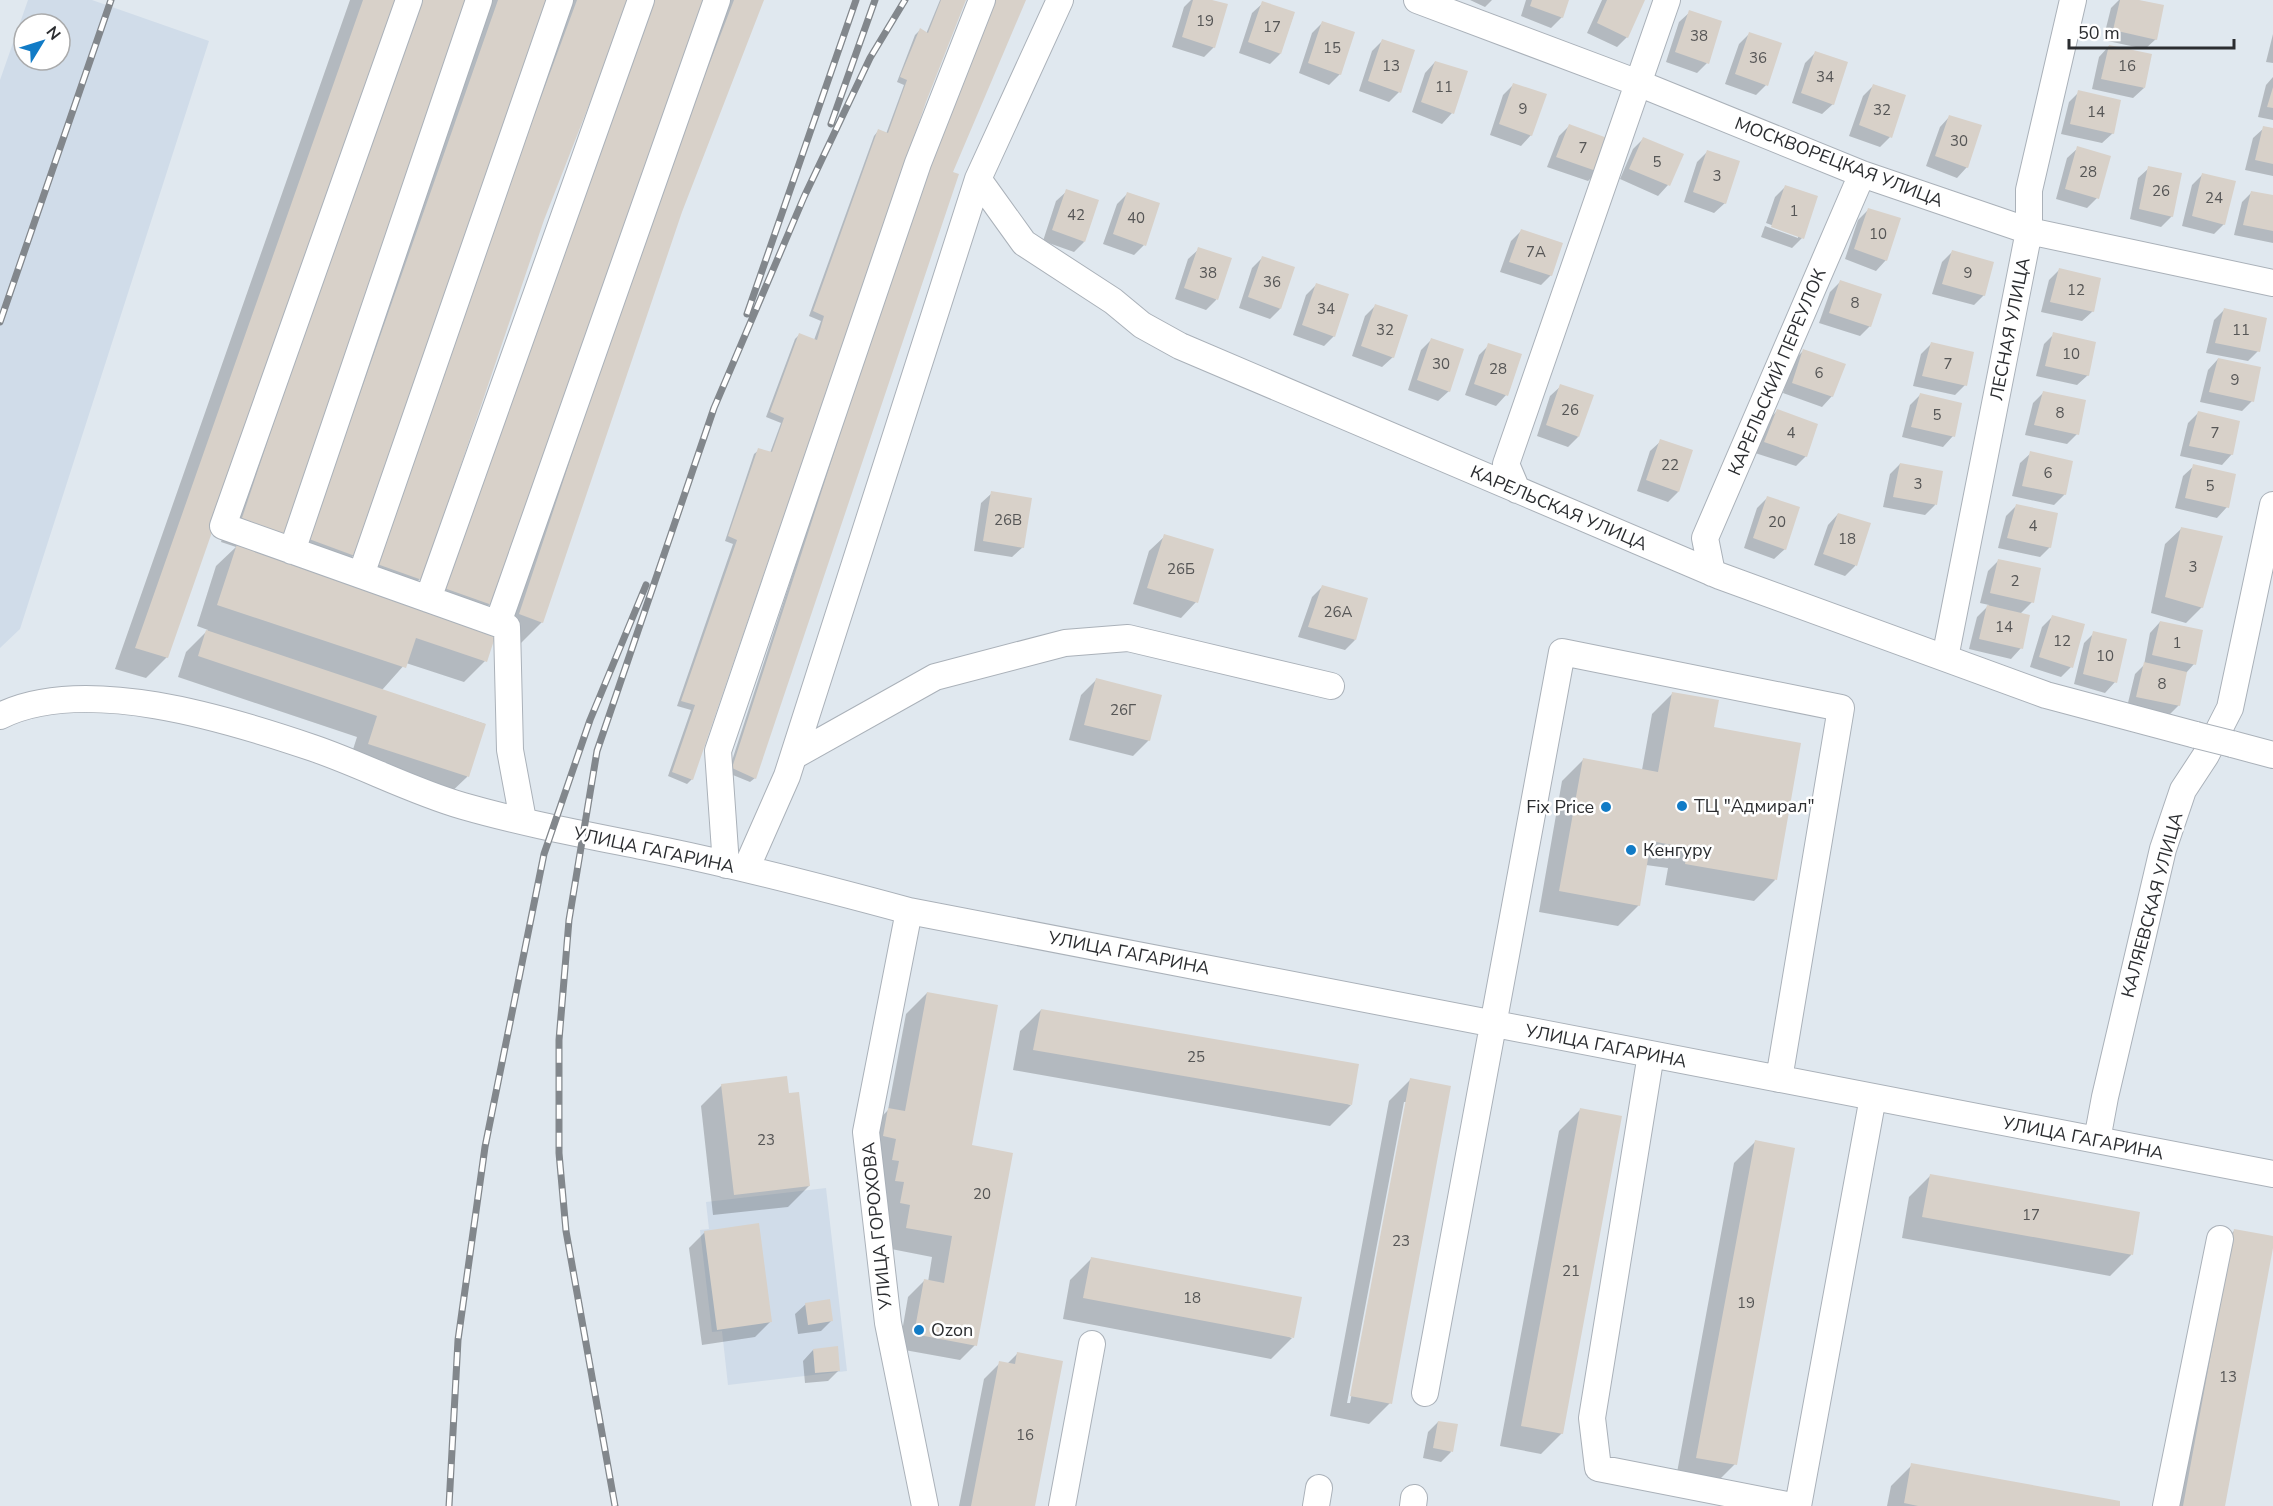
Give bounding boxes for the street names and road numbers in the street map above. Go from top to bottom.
street label: МОСКВОРЕЦКАЯ УЛИЦА [1731,111,1947,213]
street label: ЛЕСНАЯ УЛИЦА [1984,256,2036,402]
street label: КАРЕЛЬСКИЙ ПЕРЕУЛОК [1722,264,1832,479]
street label: КАРЕЛЬСКАЯ УЛИЦА [1467,460,1651,556]
street label: КАЛЯЕВСКАЯ УЛИЦА [2116,810,2188,1000]
street label: УЛИЦА ГАГАРИНА [570,821,737,879]
street label: УЛИЦА ГАГАРИНА [1045,925,1212,980]
street label: УЛИЦА ГАГАРИНА [1522,1018,1689,1073]
street label: УЛИЦА ГАГАРИНА [1999,1110,2166,1165]
street label: УЛИЦА ГОРОХОВА [856,1141,898,1312]

